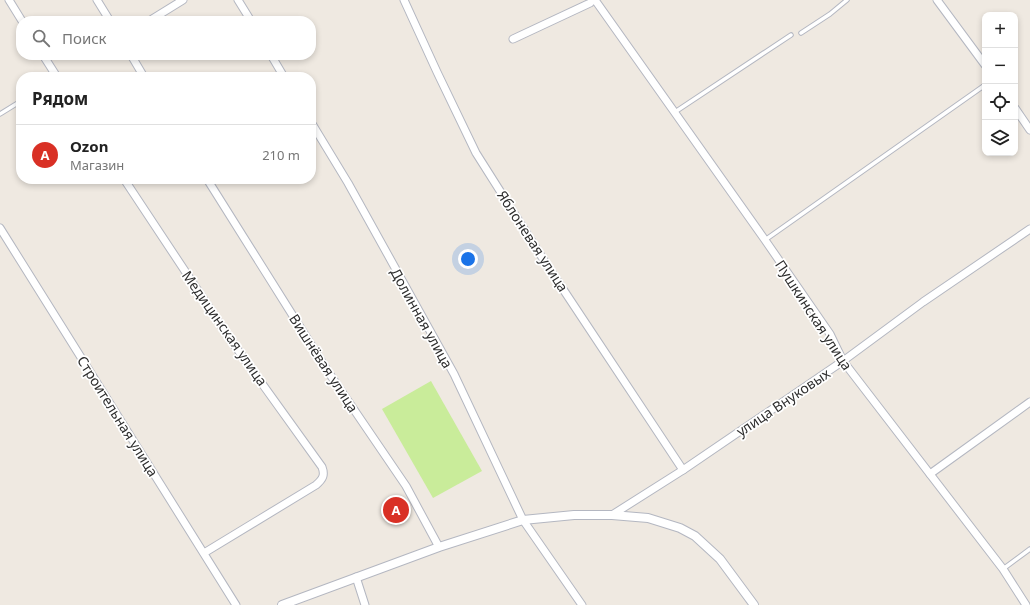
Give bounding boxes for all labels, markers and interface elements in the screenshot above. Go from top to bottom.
map controls [982,12,1018,156]
button: + [982,12,1018,48]
search box [16,16,316,60]
icon: search [30,27,52,49]
text: Поиск [62,28,107,48]
button: − [982,48,1018,84]
button: locate [982,84,1018,120]
text: Рядом [32,87,88,110]
button: layers [982,120,1018,156]
text: Ozon [70,136,108,156]
text: A [41,146,50,164]
text: 210 m [262,146,300,164]
text: Магазин [70,156,124,174]
street label: Яблоневая улица [493,187,573,295]
your location [458,249,478,269]
street label: Пушкинская улица [771,256,857,374]
street label: Долинная улица [387,264,457,372]
street label: Медицинская улица [178,267,272,389]
street label: Вишнёвая улица [285,310,363,416]
street label: Строительная улица [73,352,163,480]
street label: улица Внуковых [732,363,834,440]
pin: A [383,495,409,525]

